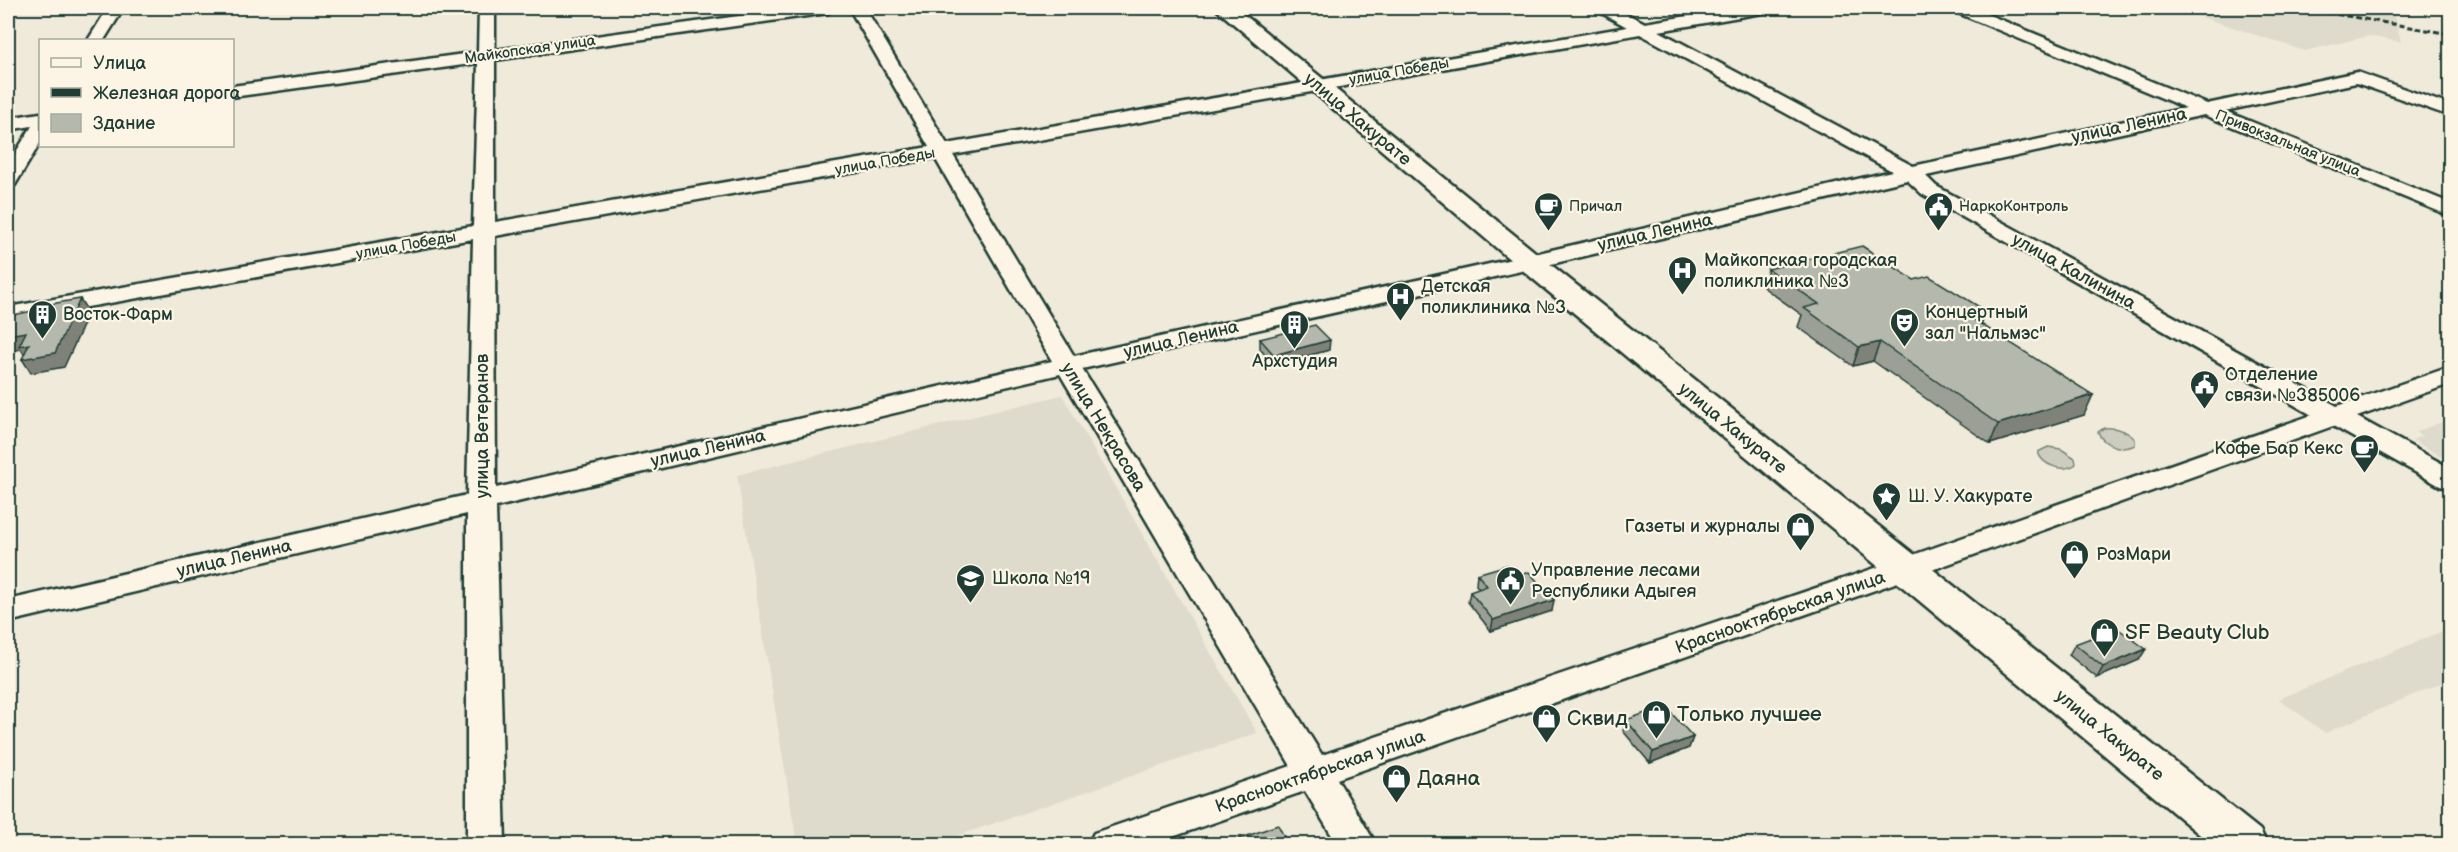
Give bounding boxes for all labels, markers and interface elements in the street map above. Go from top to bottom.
street label: Майкопская улица [463,31,597,68]
legend [39,39,234,147]
text: Улица [93,53,147,74]
street label: улица Победы [1348,53,1451,90]
street label: улица Хакурате [1300,69,1415,170]
text: Железная дорога [93,83,241,104]
street label: улица Ленина [2070,103,2189,148]
street label: Привокзальная улица [2212,106,2363,181]
text: Здание [93,113,155,134]
street label: улица Победы [834,143,937,180]
cafe icon: Причал [1532,190,1564,232]
public building icon: НаркоКонтроль [1922,190,1954,232]
place label: Причал [1569,197,1622,216]
place label: НаркоКонтроль [1959,197,2069,216]
street label: улица Ленина [1596,209,1715,256]
street label: улица Победы [355,227,458,264]
street label: улица Калинина [2008,229,2140,314]
place label: Майкопская городская поликлиника №3 [1704,250,1897,292]
hospital icon: Майкопская городская поликлиника №3 [1667,254,1699,296]
place label: Детская поликлиника №3 [1421,276,1566,318]
hospital icon: Детская поликлиника №3 [1384,280,1416,322]
building icon: Восток-Фарм [26,298,58,340]
place label: Концертный зал "Нальмэс" [1925,302,2046,344]
place label: Восток-Фарм [63,304,173,325]
theatre icon: Концертный зал "Нальмэс" [1888,306,1920,348]
building icon: Архстудия [1279,308,1311,350]
street label: улица Ленина [1122,316,1241,363]
place label: Архстудия [1251,351,1338,372]
street label: улица Ветеранов [472,353,493,498]
street label: улица Некрасова [1057,359,1151,496]
place label: Отделение связи №385006 [2225,364,2360,406]
public building icon: Отделение связи №385006 [2188,368,2220,410]
street label: улица Хакурате [1674,378,1791,478]
street label: улица Ленина [649,425,768,472]
cafe icon: Кофе Бар Кекс [2348,432,2380,474]
place label: Кофе Бар Кекс [2214,438,2343,459]
place icon: Ш. У. Хакурате [1871,480,1903,522]
place label: Ш. У. Хакурате [1908,486,2033,507]
shop icon: Газеты и журналы [1785,510,1817,552]
place label: Газеты и журналы [1625,516,1780,537]
street label: улица Ленина [175,535,294,582]
shop icon: РозМари [2059,538,2091,580]
place label: РозМари [2096,544,2171,565]
place label: Управление лесами Республики Адыгея [1531,560,1700,602]
school or university icon: Школа №19 [955,562,987,604]
public building icon: Управление лесами Республики Адыгея [1494,564,1526,606]
street label: Краснооктябрьская улица [1673,567,1888,658]
place label: Школа №19 [992,568,1090,589]
shop icon: SF Beauty Club [2088,616,2120,658]
place label: SF Beauty Club [2125,620,2270,645]
street label: улица Хакурате [2051,685,2168,785]
shop icon: Только лучшее [1640,698,1672,740]
shop icon: Сквид [1530,702,1562,744]
place label: Только лучшее [1677,702,1822,727]
place label: Сквид [1567,706,1628,731]
street label: Краснооктябрьская улица [1213,726,1428,817]
shop icon: Даяна [1380,762,1412,804]
place label: Даяна [1417,766,1481,791]

